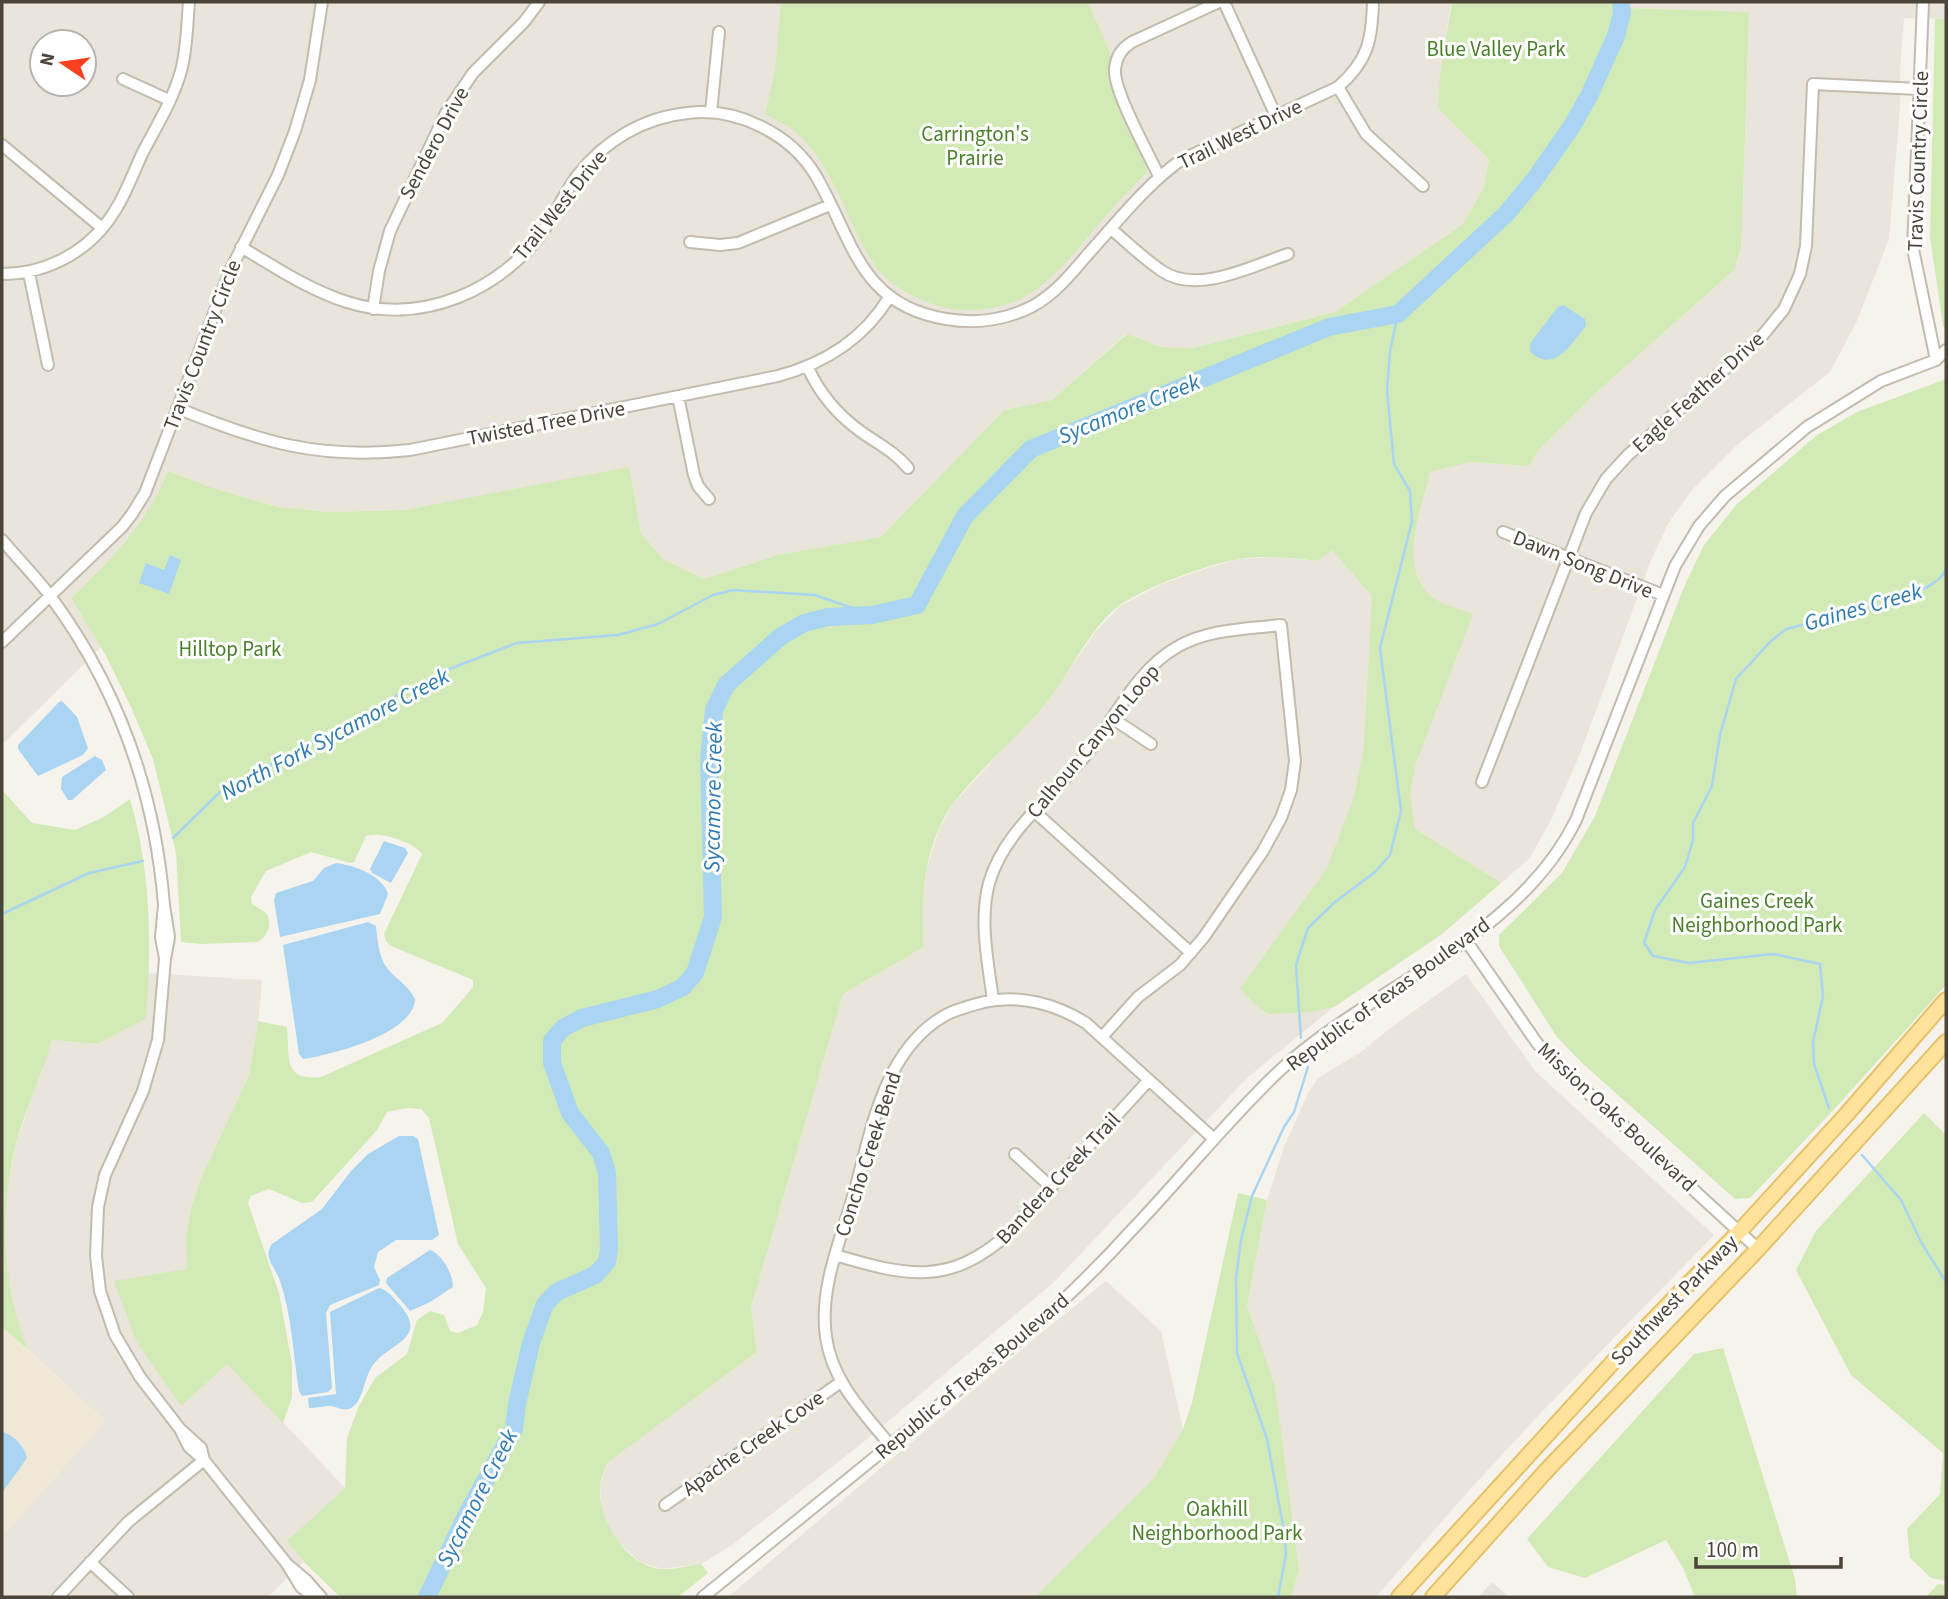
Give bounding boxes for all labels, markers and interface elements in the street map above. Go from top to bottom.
north arrow [28,28,98,98]
park label: Blue Valley Park [1426,34,1566,64]
text: N [33,50,62,69]
street label: Travis Country Circle [1900,70,1936,252]
street label: Sendero Drive [392,81,476,205]
street label: Trail West Drive [1173,91,1307,177]
park label: Carrington's Prairie [921,119,1029,173]
street label: Trail West Drive [506,143,614,267]
street label: Travis Country Circle [156,255,248,435]
street label: Eagle Feather Drive [1625,324,1771,460]
water label: Sycamore Creek [1053,365,1206,453]
street label: Twisted Tree Drive [465,393,627,453]
street label: Dawn Song Drive [1508,522,1658,606]
water label: Gaines Creek [1800,574,1927,640]
park label: Hilltop Park [179,634,282,664]
street label: Calhoun Canyon Loop [1019,657,1167,825]
water label: North Fork Sycamore Creek [215,659,456,808]
water label: Sycamore Creek [695,720,731,873]
park label: Gaines Creek Neighborhood Park [1672,886,1843,940]
street label: Republic of Texas Boulevard [1280,910,1496,1078]
street label: Mission Oaks Boulevard [1531,1035,1703,1199]
street label: Concho Creek Bend [827,1068,909,1240]
street label: Bandera Creek Trail [989,1105,1127,1251]
street label: Southwest Parkway [1603,1228,1745,1372]
street label: Republic of Texas Boulevard [868,1286,1076,1466]
street label: Apache Creek Cove [676,1383,830,1503]
water label: Sycamore Creek [428,1422,526,1573]
park label: Oakhill Neighborhood Park [1132,1494,1303,1548]
scale bar [1696,1526,1841,1570]
text: 100 m [1706,1535,1759,1565]

